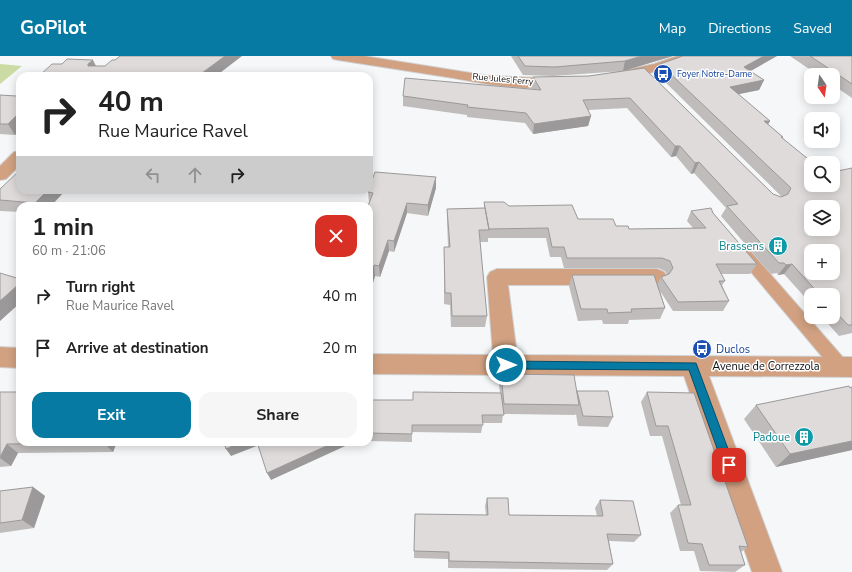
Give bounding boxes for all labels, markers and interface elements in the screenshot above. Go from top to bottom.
text: GoPilot [20,15,86,41]
text: Map [659,19,686,38]
text: Directions [708,19,771,38]
text: Saved [793,19,832,38]
bus stop icon: Foyer Notre-Dame [652,63,674,85]
place label: Foyer Notre-Dame [677,68,752,80]
north arrow [804,68,840,104]
map controls [804,68,840,324]
street label: Rue Jules Ferry [472,70,534,88]
text: 40 m [98,83,164,121]
icon: right [32,88,84,140]
button: sound [804,112,840,148]
text: Rue Maurice Ravel [98,119,248,143]
button: search [804,156,840,192]
icon: left [142,164,164,186]
icon: ahead [184,164,206,186]
icon: right [226,164,248,186]
button: layers [804,200,840,236]
text: 1 min [32,211,94,243]
button: close [315,215,357,257]
building icon: Brassens [767,235,789,257]
place label: Brassens [719,239,764,254]
text: 60 m · 21:06 [32,242,106,260]
button: + [804,244,840,280]
text: Turn right [66,277,135,297]
icon: right [32,285,54,307]
text: 40 m [322,286,357,306]
button: − [804,288,840,324]
text: Rue Maurice Ravel [66,297,174,315]
icon: arrive [32,337,54,359]
text: Arrive at destination [66,338,209,358]
text: 20 m [322,338,357,358]
bus stop icon: Duclos [691,338,713,360]
place label: Duclos [716,342,750,357]
position arrow [485,344,527,386]
street label: Avenue de Correzzola [712,359,820,374]
button: Exit [32,392,191,438]
button: Share [199,392,357,438]
building icon: Padoue [793,426,815,448]
place label: Padoue [753,430,790,445]
pin [712,448,746,482]
icon: arrive [718,454,740,476]

